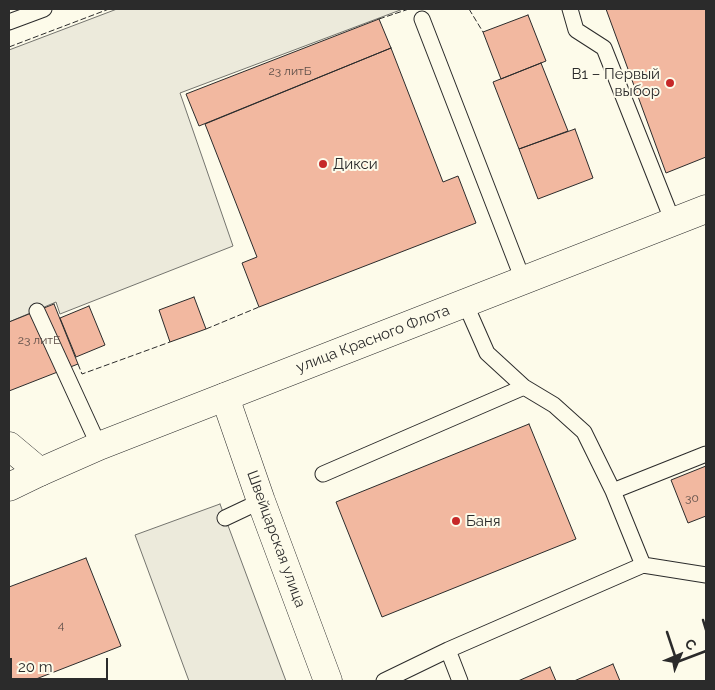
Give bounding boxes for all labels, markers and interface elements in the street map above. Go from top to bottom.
house number: 23 литБ [268,64,312,78]
place label: В1 – Первый выбор [572,65,660,100]
marker: В1 – Первый выбор [664,77,676,89]
place label: Дикси [333,155,378,173]
marker: Дикси [317,158,329,170]
street label: улица Красного Флота [294,301,452,377]
house number: 23 литЕ [18,333,60,347]
street label: Швейцарская улица [243,468,309,610]
house number: 30 [685,491,699,505]
place label: Баня [466,512,500,530]
marker: Баня [450,515,462,527]
house number: 4 [58,618,64,632]
north arrow [655,630,705,680]
text: С [682,635,700,653]
scale bar [12,648,110,680]
text: 20 m [18,658,53,676]

